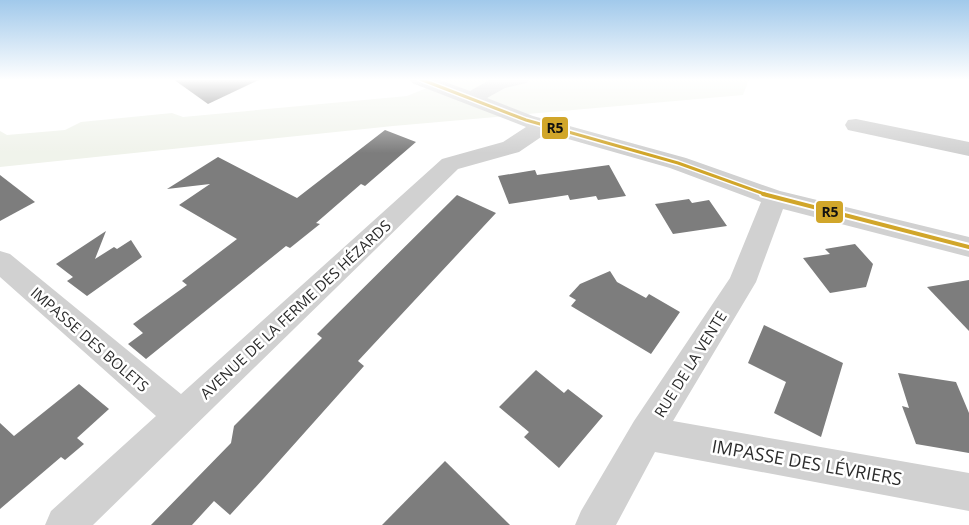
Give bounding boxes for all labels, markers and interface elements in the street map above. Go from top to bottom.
line badge: R5 [541,116,569,140]
text: R5 [546,118,564,137]
line badge: R5 [815,200,844,224]
text: R5 [821,202,839,221]
street label: AVENUE DE LA FERME DES HÉZARDS [195,215,395,403]
street label: IMPASSE DES BOLETS [27,282,153,396]
street label: RUE DE LA VENTE [649,307,731,421]
street label: IMPASSE DES LÉVRIERS [710,433,904,491]

